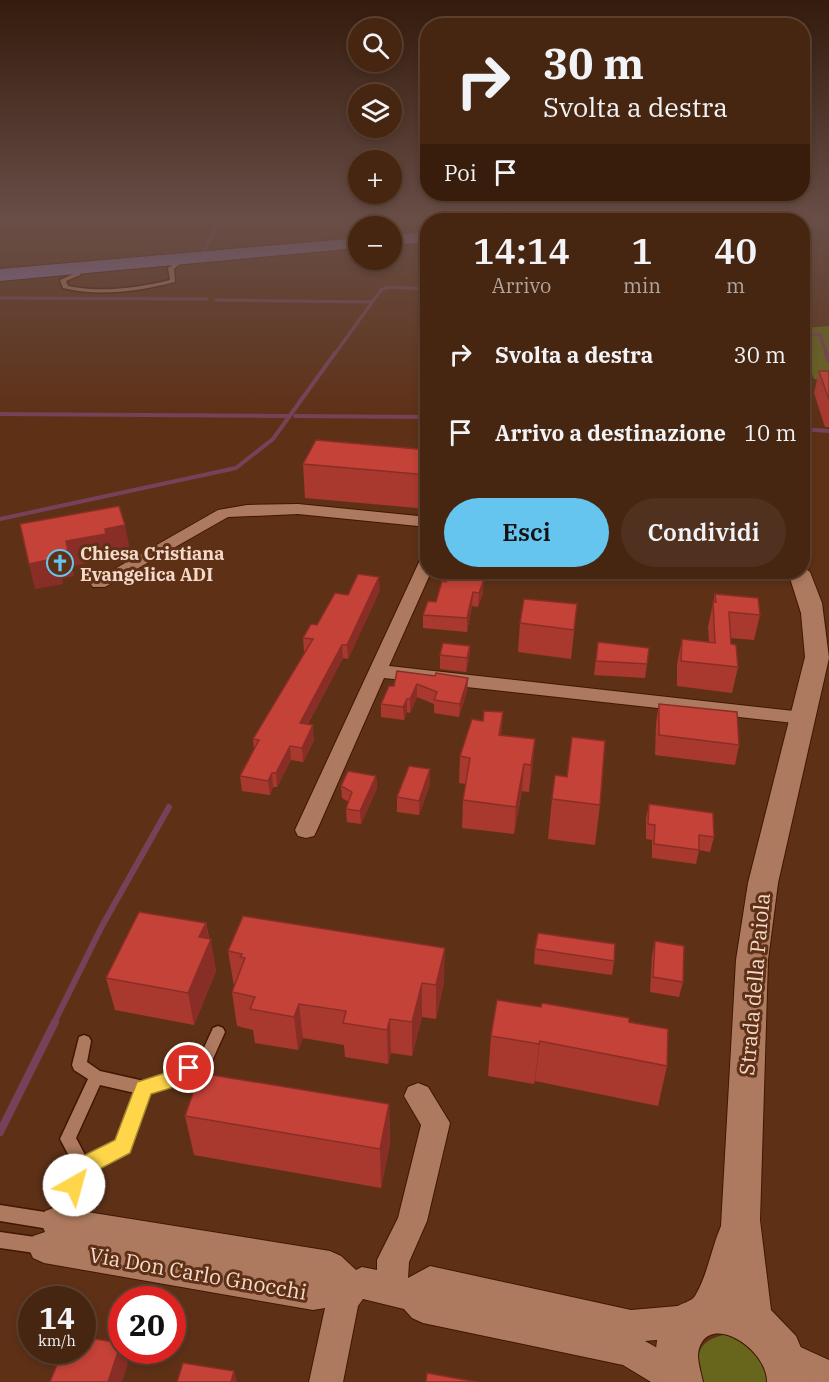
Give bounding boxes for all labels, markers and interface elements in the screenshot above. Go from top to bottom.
map controls [348,18,402,270]
button: search [348,18,402,72]
text: 30 m [543,36,644,91]
icon: right [444,42,522,120]
button: layers [348,84,402,138]
text: Svolta a destra [543,89,728,124]
button: + [348,150,402,204]
icon: arrive [489,156,522,189]
text: Poi [444,158,477,187]
button: − [348,216,402,270]
text: 14:14 [473,227,570,274]
text: 1 [631,227,653,274]
text: 40 [714,227,757,274]
text: Arrivo [492,272,551,299]
text: min [623,272,661,299]
text: m [726,272,745,299]
icon: right [444,338,477,371]
text: Svolta a destra [495,340,653,369]
text: 30 m [734,340,786,369]
icon: arrive [444,416,477,449]
text: Arrivo a destinazione [495,418,726,447]
text: 10 m [744,418,796,447]
button: Esci [444,498,609,567]
button: Condividi [621,498,786,567]
place label: Chiesa Cristiana Evangelica ADI [80,542,225,586]
church icon: Chiesa Cristiana Evangelica ADI [45,548,75,578]
street label: Strada della Paiola [732,892,776,1076]
pin [163,1042,214,1093]
icon: arrive [172,1051,205,1084]
position arrow [42,1153,106,1217]
street label: Via Don Carlo Gnocchi [87,1240,309,1306]
speed limit sign: 20 [108,1286,186,1364]
text: 14 [39,1298,75,1337]
text: km/h [38,1331,76,1350]

